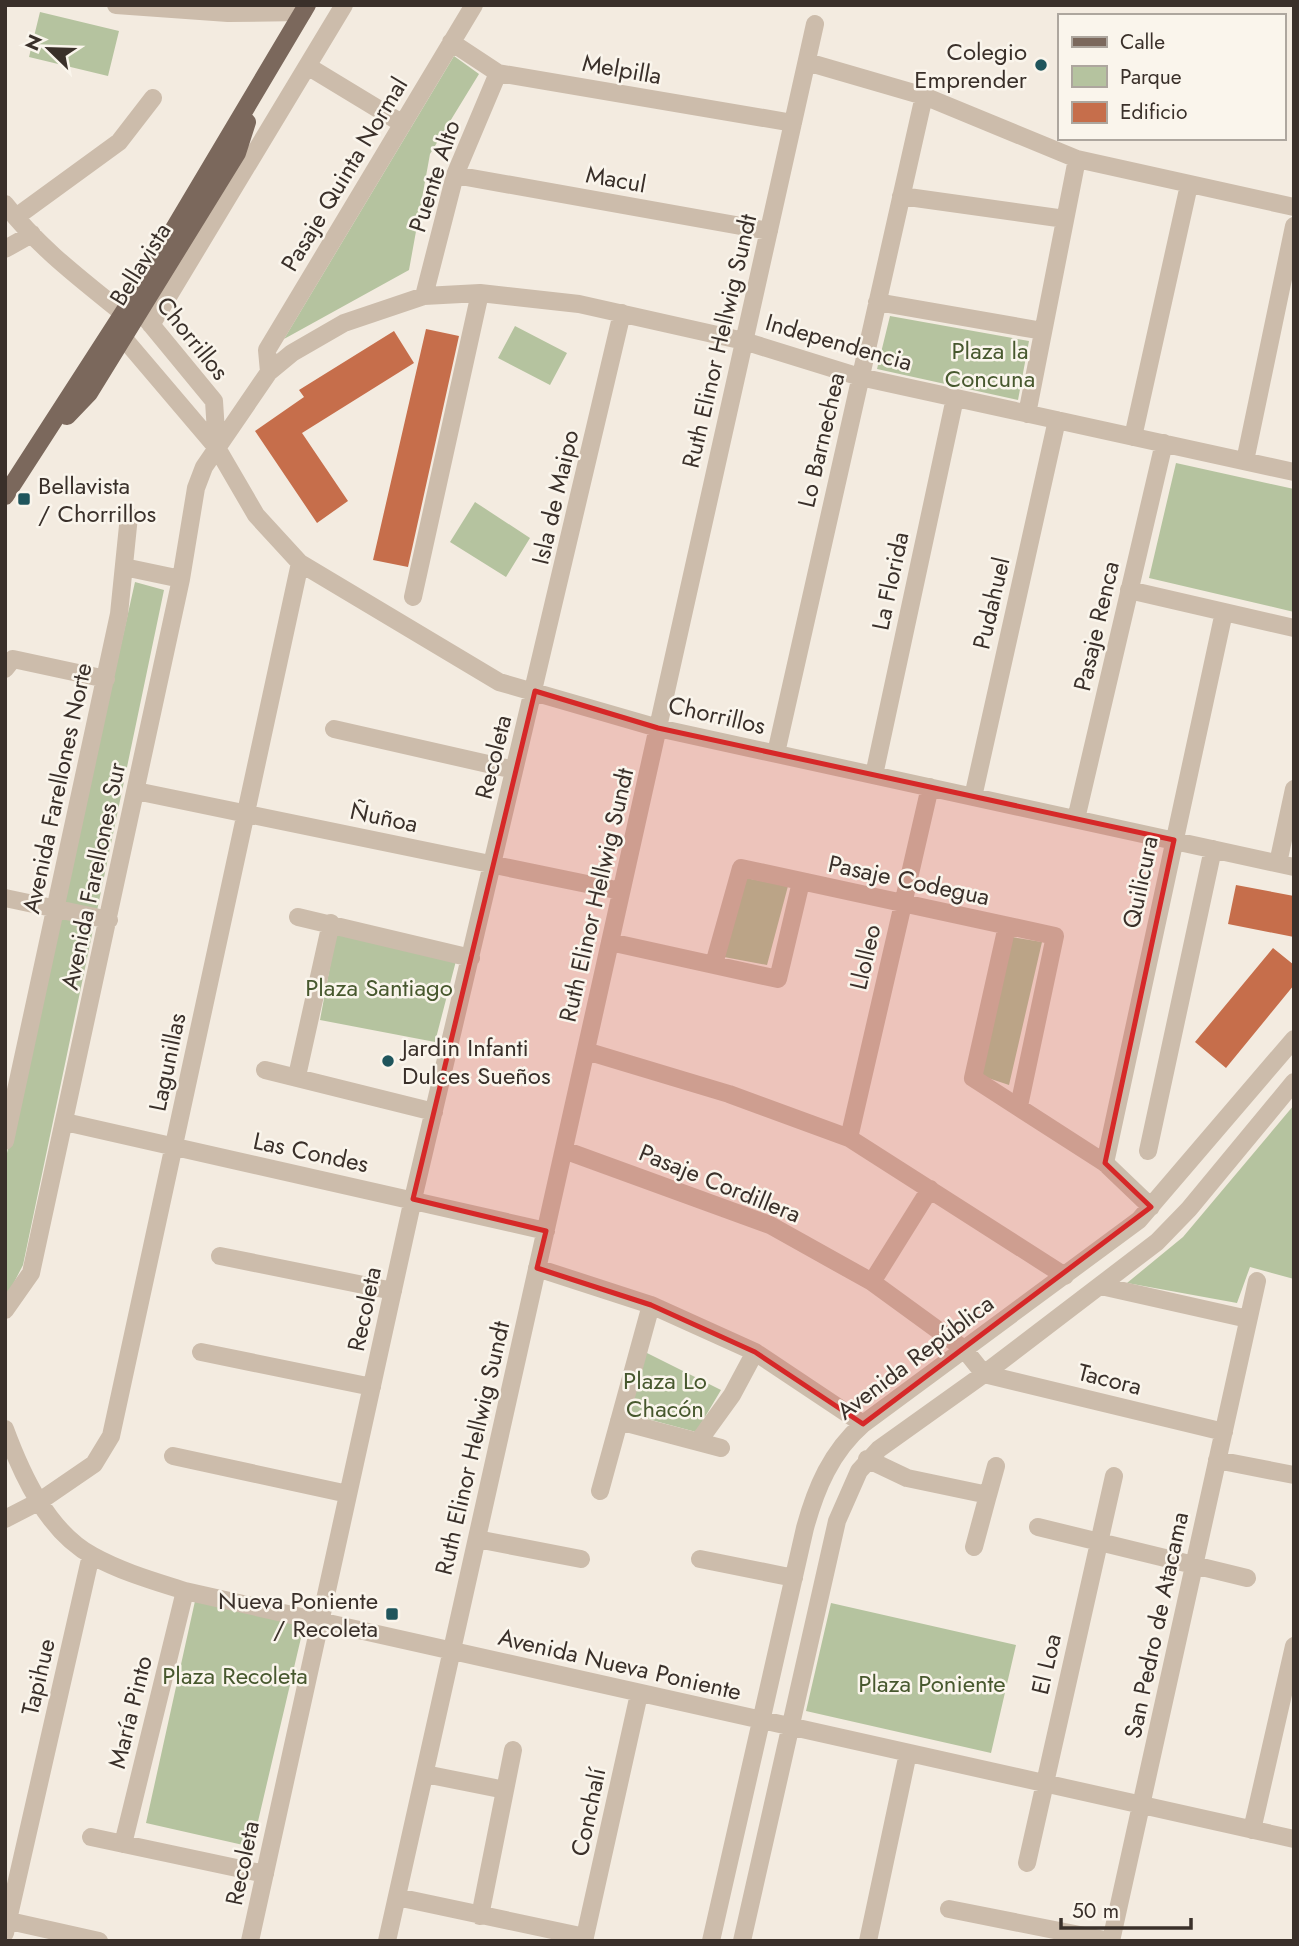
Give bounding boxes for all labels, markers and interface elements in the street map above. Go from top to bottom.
north arrow [14,14,84,84]
legend [1058,14,1285,140]
text: Calle [1120,27,1165,57]
text: N [18,30,49,55]
place label: Colegio Emprender [914,34,1028,97]
street label: Melpilla [580,45,664,93]
marker: Colegio Emprender [1033,57,1049,73]
text: Parque [1120,62,1182,92]
street label: Pasaje Quinta Normal [272,70,416,278]
text: Edificio [1120,97,1187,127]
street label: Puente Alto [399,116,469,236]
street label: Macul [583,157,649,201]
street label: Ruth Elinor Hellwig Sundt [673,210,765,471]
street label: Bellavista [101,216,179,312]
street label: Chorrillos [148,289,238,387]
street label: Independencia [762,304,916,380]
park label: Plaza la Concuna [945,333,1035,396]
street label: Lo Barnechea [789,369,853,511]
street label: Isla de Maipo [523,426,587,568]
place label: Bellavista / Chorrillos [38,468,156,531]
marker: Bellavista / Chorrillos [16,491,32,507]
street label: La Florida [862,529,918,633]
street label: Pudahuel [963,553,1019,653]
street label: Pasaje Renca [1064,558,1128,694]
street label: Avenida Farellones Norte [13,659,101,917]
street label: Chorrillos [665,687,769,743]
street label: Recoleta [466,711,520,803]
street label: Avenida Farellones Sur [52,758,134,993]
street label: Ruth Elinor Hellwig Sundt [550,764,642,1025]
street label: Ñuñoa [347,793,421,841]
street label: Quilicura [1113,833,1167,931]
street label: Pasaje Codegua [825,846,993,914]
street label: Llolleo [841,921,889,993]
park label: Plaza Santiago [305,970,453,1005]
street label: Lagunillas [140,1010,194,1114]
place label: Jardin Infanti Dulces Sueños [399,1030,551,1093]
marker: Jardin Infanti Dulces Sueños [380,1053,396,1069]
street label: Las Condes [250,1123,372,1181]
street label: Pasaje Cordillera [634,1135,806,1231]
street label: Recoleta [338,1264,390,1354]
street label: Avenida República [829,1286,1001,1428]
street label: Ruth Elinor Hellwig Sundt [426,1317,518,1578]
street label: Tacora [1074,1354,1146,1404]
park label: Plaza Lo Chacón [623,1363,707,1426]
street label: San Pedro de Atacama [1115,1508,1197,1742]
place label: Nueva Poniente / Recoleta [218,1583,378,1646]
marker: Nueva Poniente / Recoleta [384,1606,400,1622]
street label: Avenida Nueva Poniente [495,1619,745,1709]
street label: El Loa [1022,1630,1070,1698]
street label: Tapihue [12,1635,64,1719]
street label: María Pinto [99,1652,161,1772]
park label: Plaza Recoleta [162,1658,308,1693]
park label: Plaza Poniente [858,1666,1006,1701]
street label: Conchalí [562,1764,615,1859]
street label: Recoleta [216,1818,268,1908]
scale bar [1061,1886,1190,1930]
text: 50 m [1072,1896,1119,1926]

